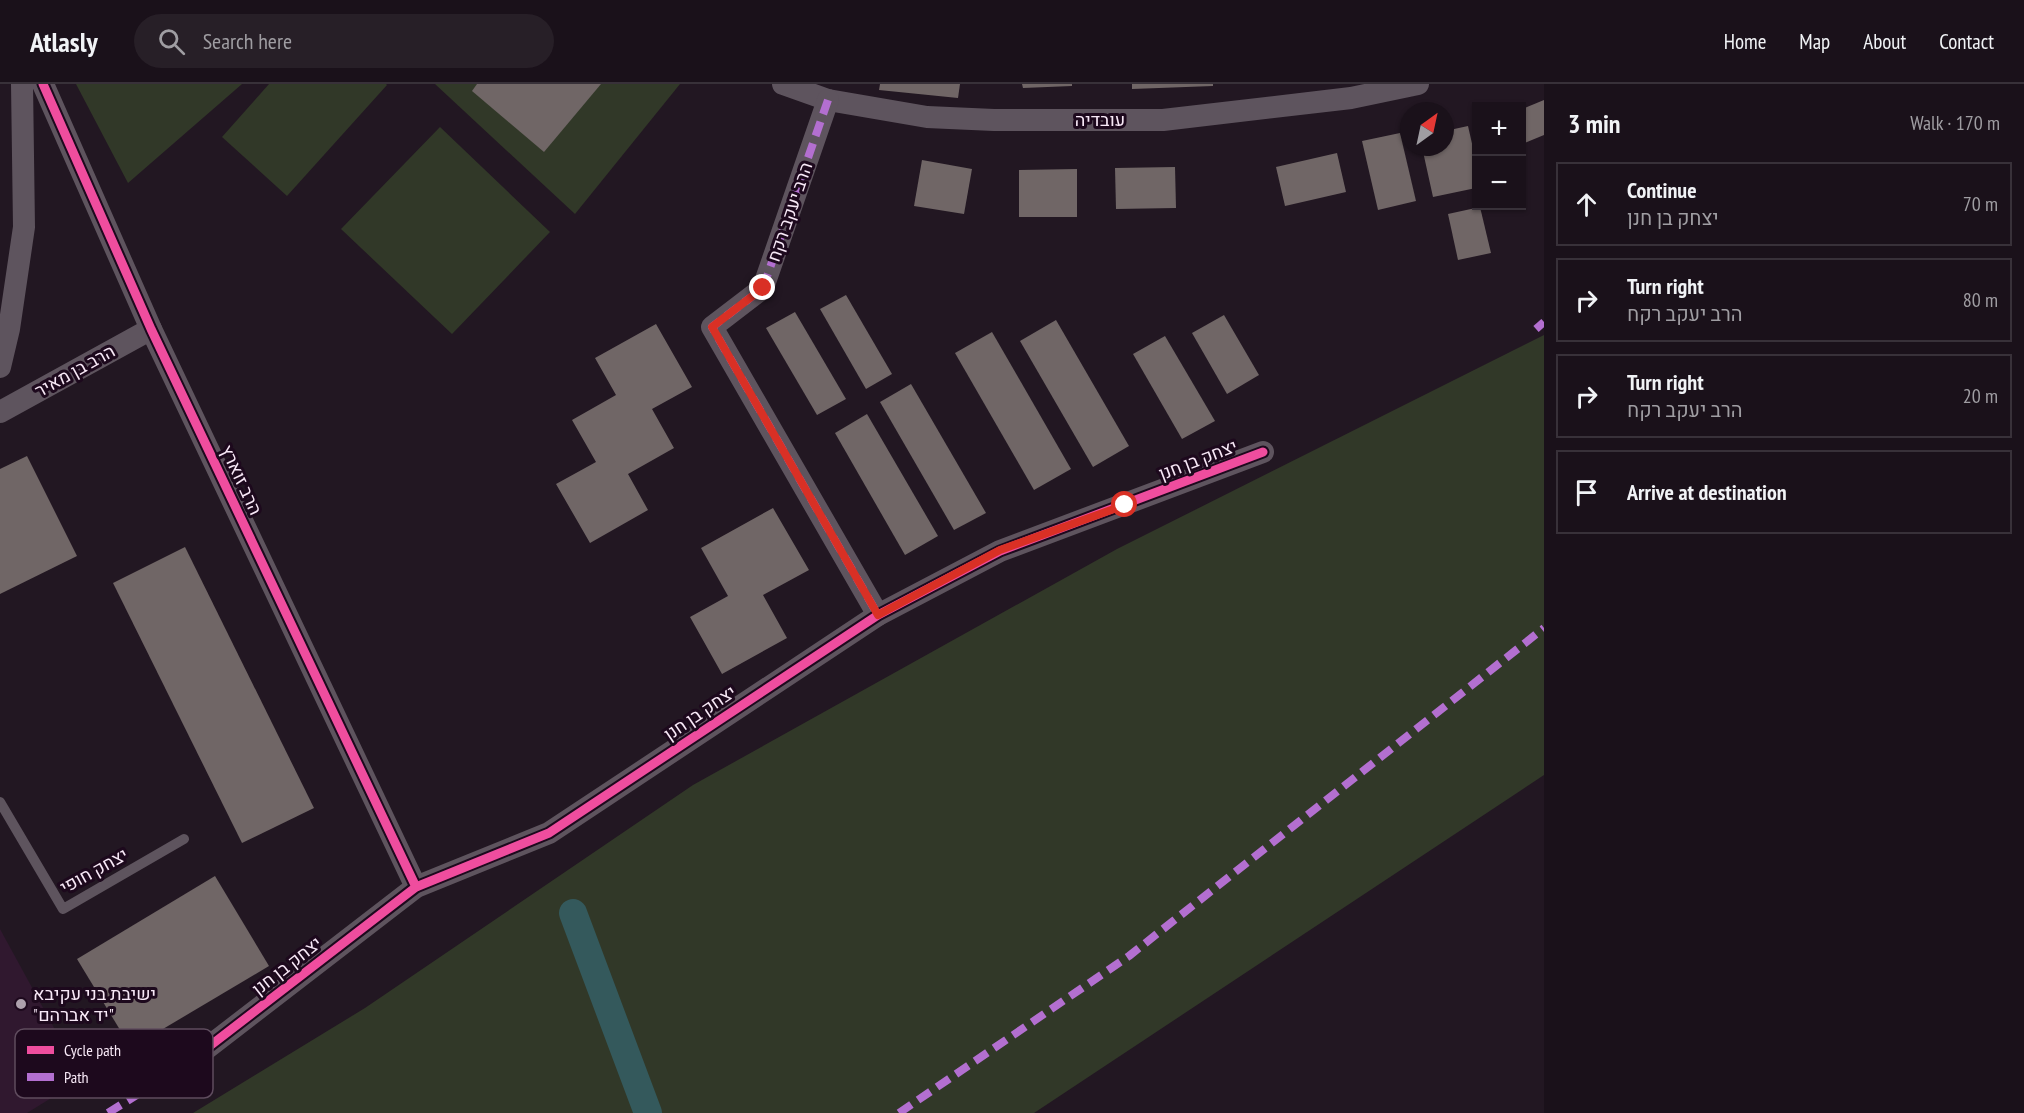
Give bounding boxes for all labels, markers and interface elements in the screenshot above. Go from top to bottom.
search box [134,14,554,68]
text: Atlasly [30,23,98,60]
icon: search [155,25,188,58]
text: Search here [203,27,292,55]
text: Home [1724,28,1766,55]
text: Map [1799,28,1830,55]
text: About [1863,28,1906,55]
text: Contact [1939,28,1994,55]
north arrow [1400,102,1454,156]
map controls [1472,102,1526,210]
button: + [1472,102,1526,156]
text: 3 min [1568,107,1621,140]
street label: עובדיה [1075,108,1125,131]
text: Walk · 170 m [1910,110,2000,136]
button: − [1472,156,1526,210]
street label: הרב יעקב רקח [762,159,817,265]
text: Continue [1627,176,1697,204]
icon: ahead [1570,188,1603,221]
text: 70 m [1963,191,1998,217]
text: יצחק בן חנן [1627,205,1718,231]
text: Turn right [1627,272,1704,300]
route end [749,274,775,300]
icon: right [1570,284,1603,317]
text: 80 m [1963,287,1998,313]
text: הרב יעקב רקח [1627,301,1743,327]
street label: הרב בן מאיר [31,339,119,402]
text: Turn right [1627,368,1704,396]
icon: right [1570,380,1603,413]
text: 20 m [1963,383,1998,409]
text: הרב יעקב רקח [1627,397,1743,423]
street label: יצחק בן חנן [1155,434,1240,485]
street label: הרב זוארץ [215,441,268,518]
icon: arrive [1570,476,1603,509]
text: Arrive at destination [1627,478,1787,506]
route start [1111,491,1137,517]
street label: יצחק בן חנן [659,680,740,745]
street label: יצחק חופי [56,843,132,899]
street label: יצחק בן חנן [247,931,326,1000]
place label: ישיבת בני עקיבא "יד אברהם" [33,982,156,1026]
marker: ישיבת בני עקיבא "יד אברהם" [14,997,28,1011]
legend [15,1029,213,1098]
text: Cycle path [64,1040,121,1060]
text: Path [64,1067,89,1087]

